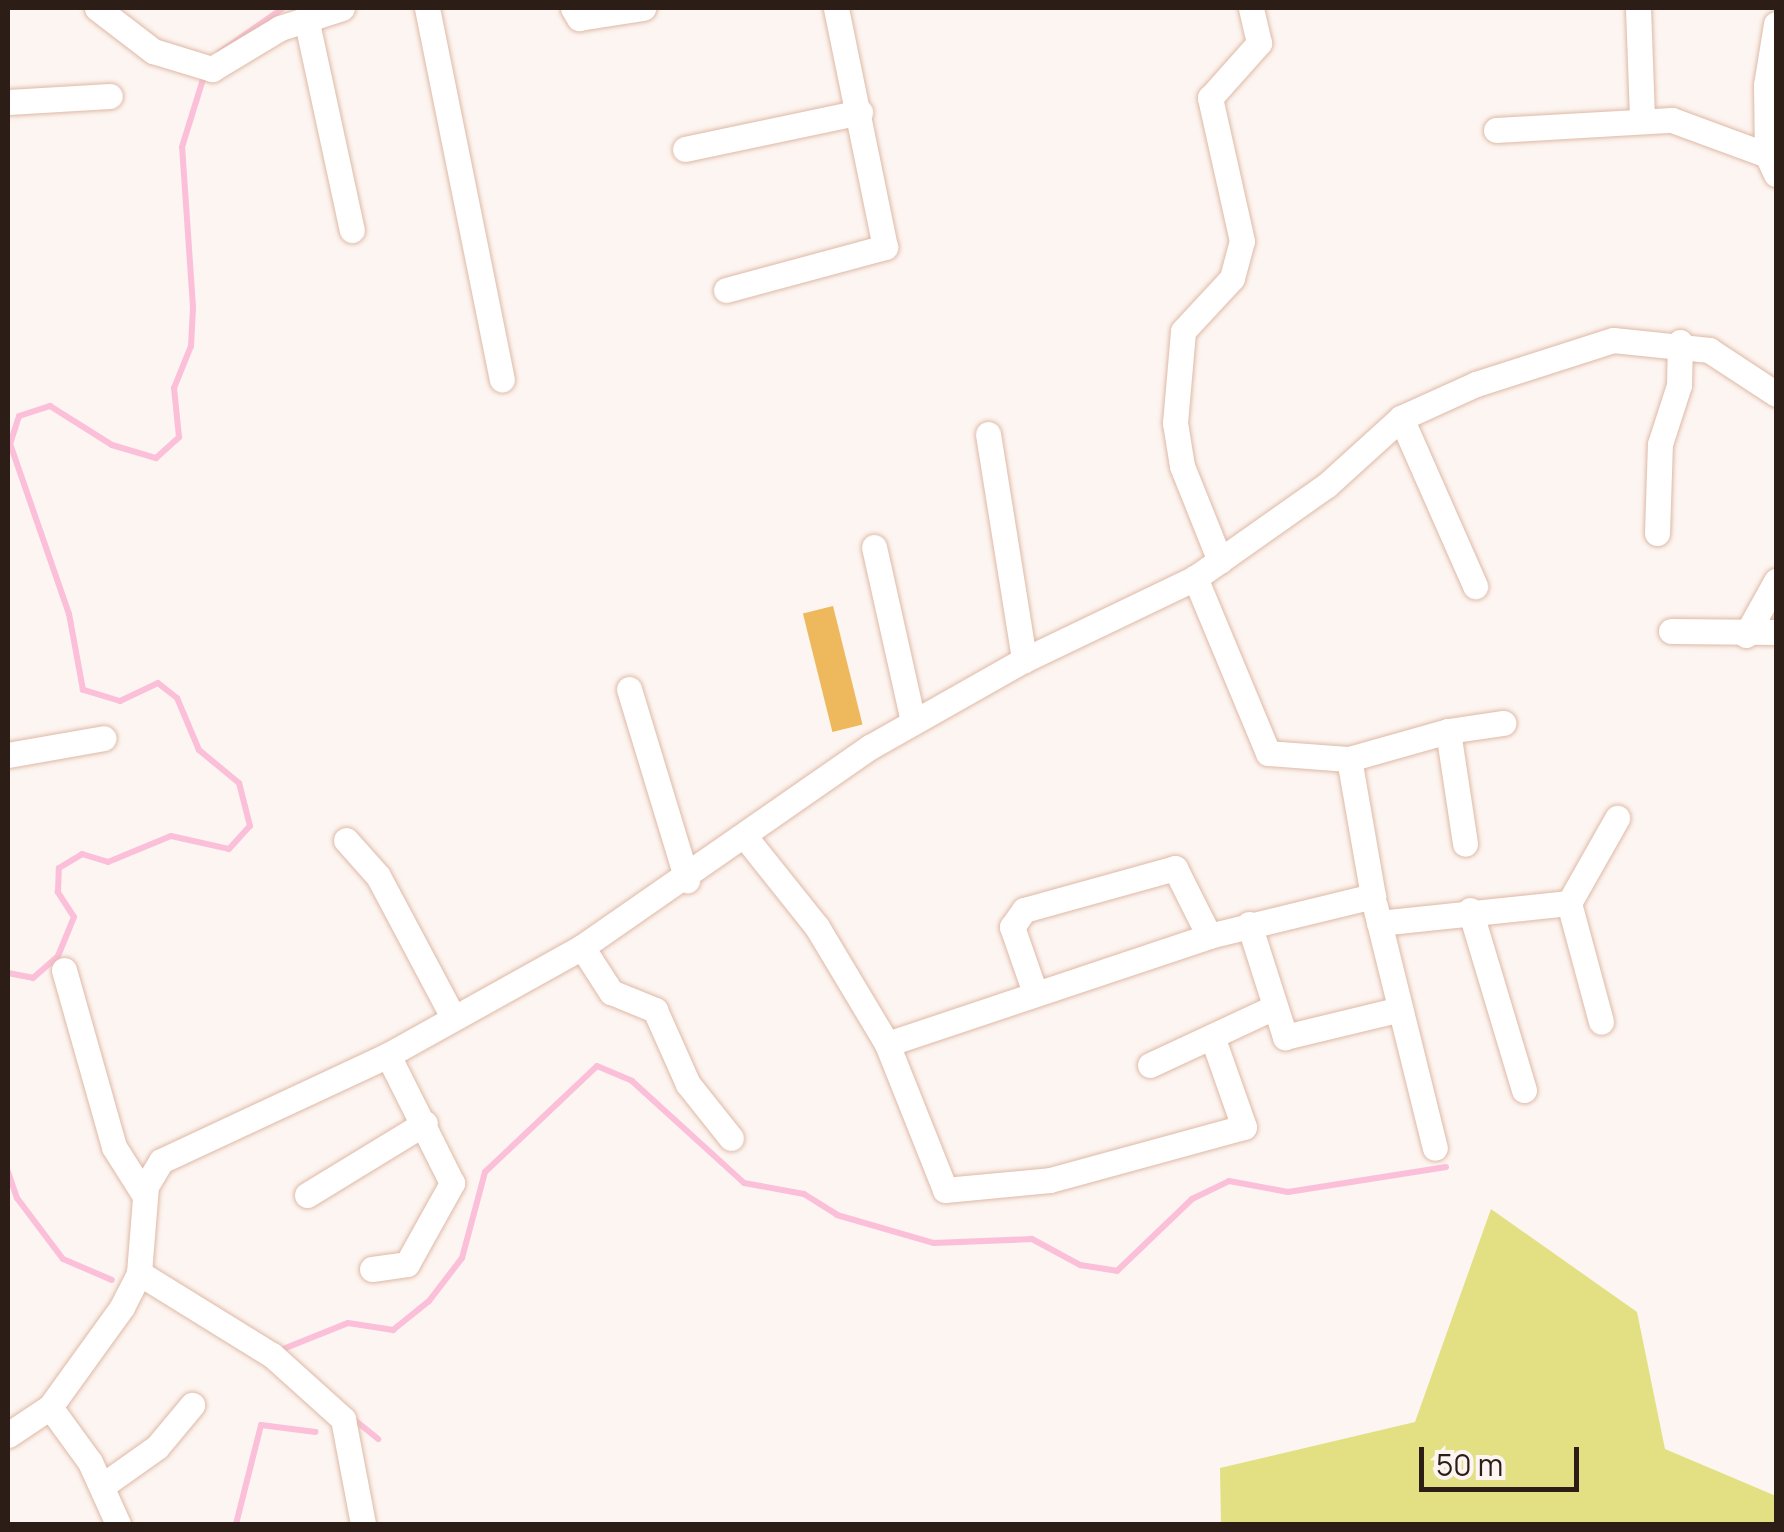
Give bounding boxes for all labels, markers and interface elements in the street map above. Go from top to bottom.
scale bar [1424,1427,1584,1489]
text: 50 m [1436,1444,1503,1485]

